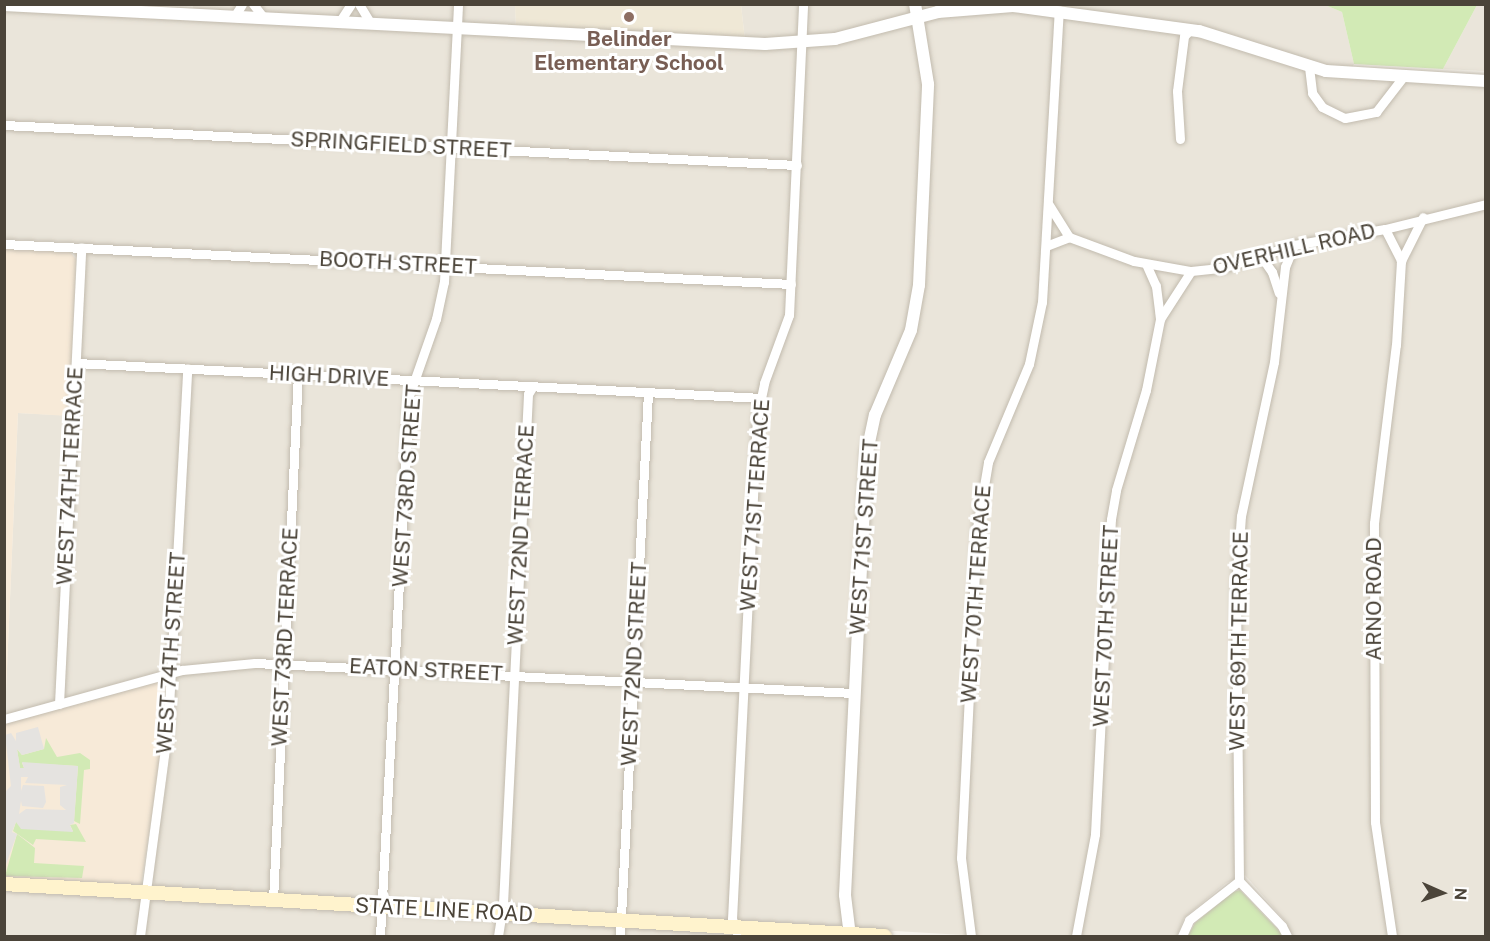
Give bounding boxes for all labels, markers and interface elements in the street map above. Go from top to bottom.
marker: Belinder Elementary School [622,10,636,24]
place label: Belinder Elementary School [534,26,724,76]
street label: SPRINGFIELD STREET [290,127,512,163]
street label: OVERHILL ROAD [1210,218,1378,280]
street label: BOOTH STREET [318,246,478,280]
street label: HIGH DRIVE [268,360,390,392]
street label: WEST 74TH TERRACE [52,366,88,586]
street label: WEST 73RD STREET [387,384,427,588]
street label: WEST 71ST TERRACE [735,398,775,612]
street label: WEST 72ND TERRACE [503,424,539,646]
street label: WEST 71ST STREET [845,438,883,636]
street label: WEST 70TH TERRACE [956,484,996,704]
street label: WEST 70TH STREET [1088,524,1124,728]
street label: WEST 73RD TERRACE [267,527,303,747]
street label: WEST 69TH TERRACE [1224,531,1254,751]
street label: ARNO ROAD [1361,537,1387,661]
street label: WEST 74TH STREET [151,551,191,755]
street label: WEST 72ND STREET [616,561,652,767]
street label: EATON STREET [348,653,504,687]
north arrow [1412,863,1472,923]
text: N [1451,887,1470,901]
street label: STATE LINE ROAD [354,893,534,927]

